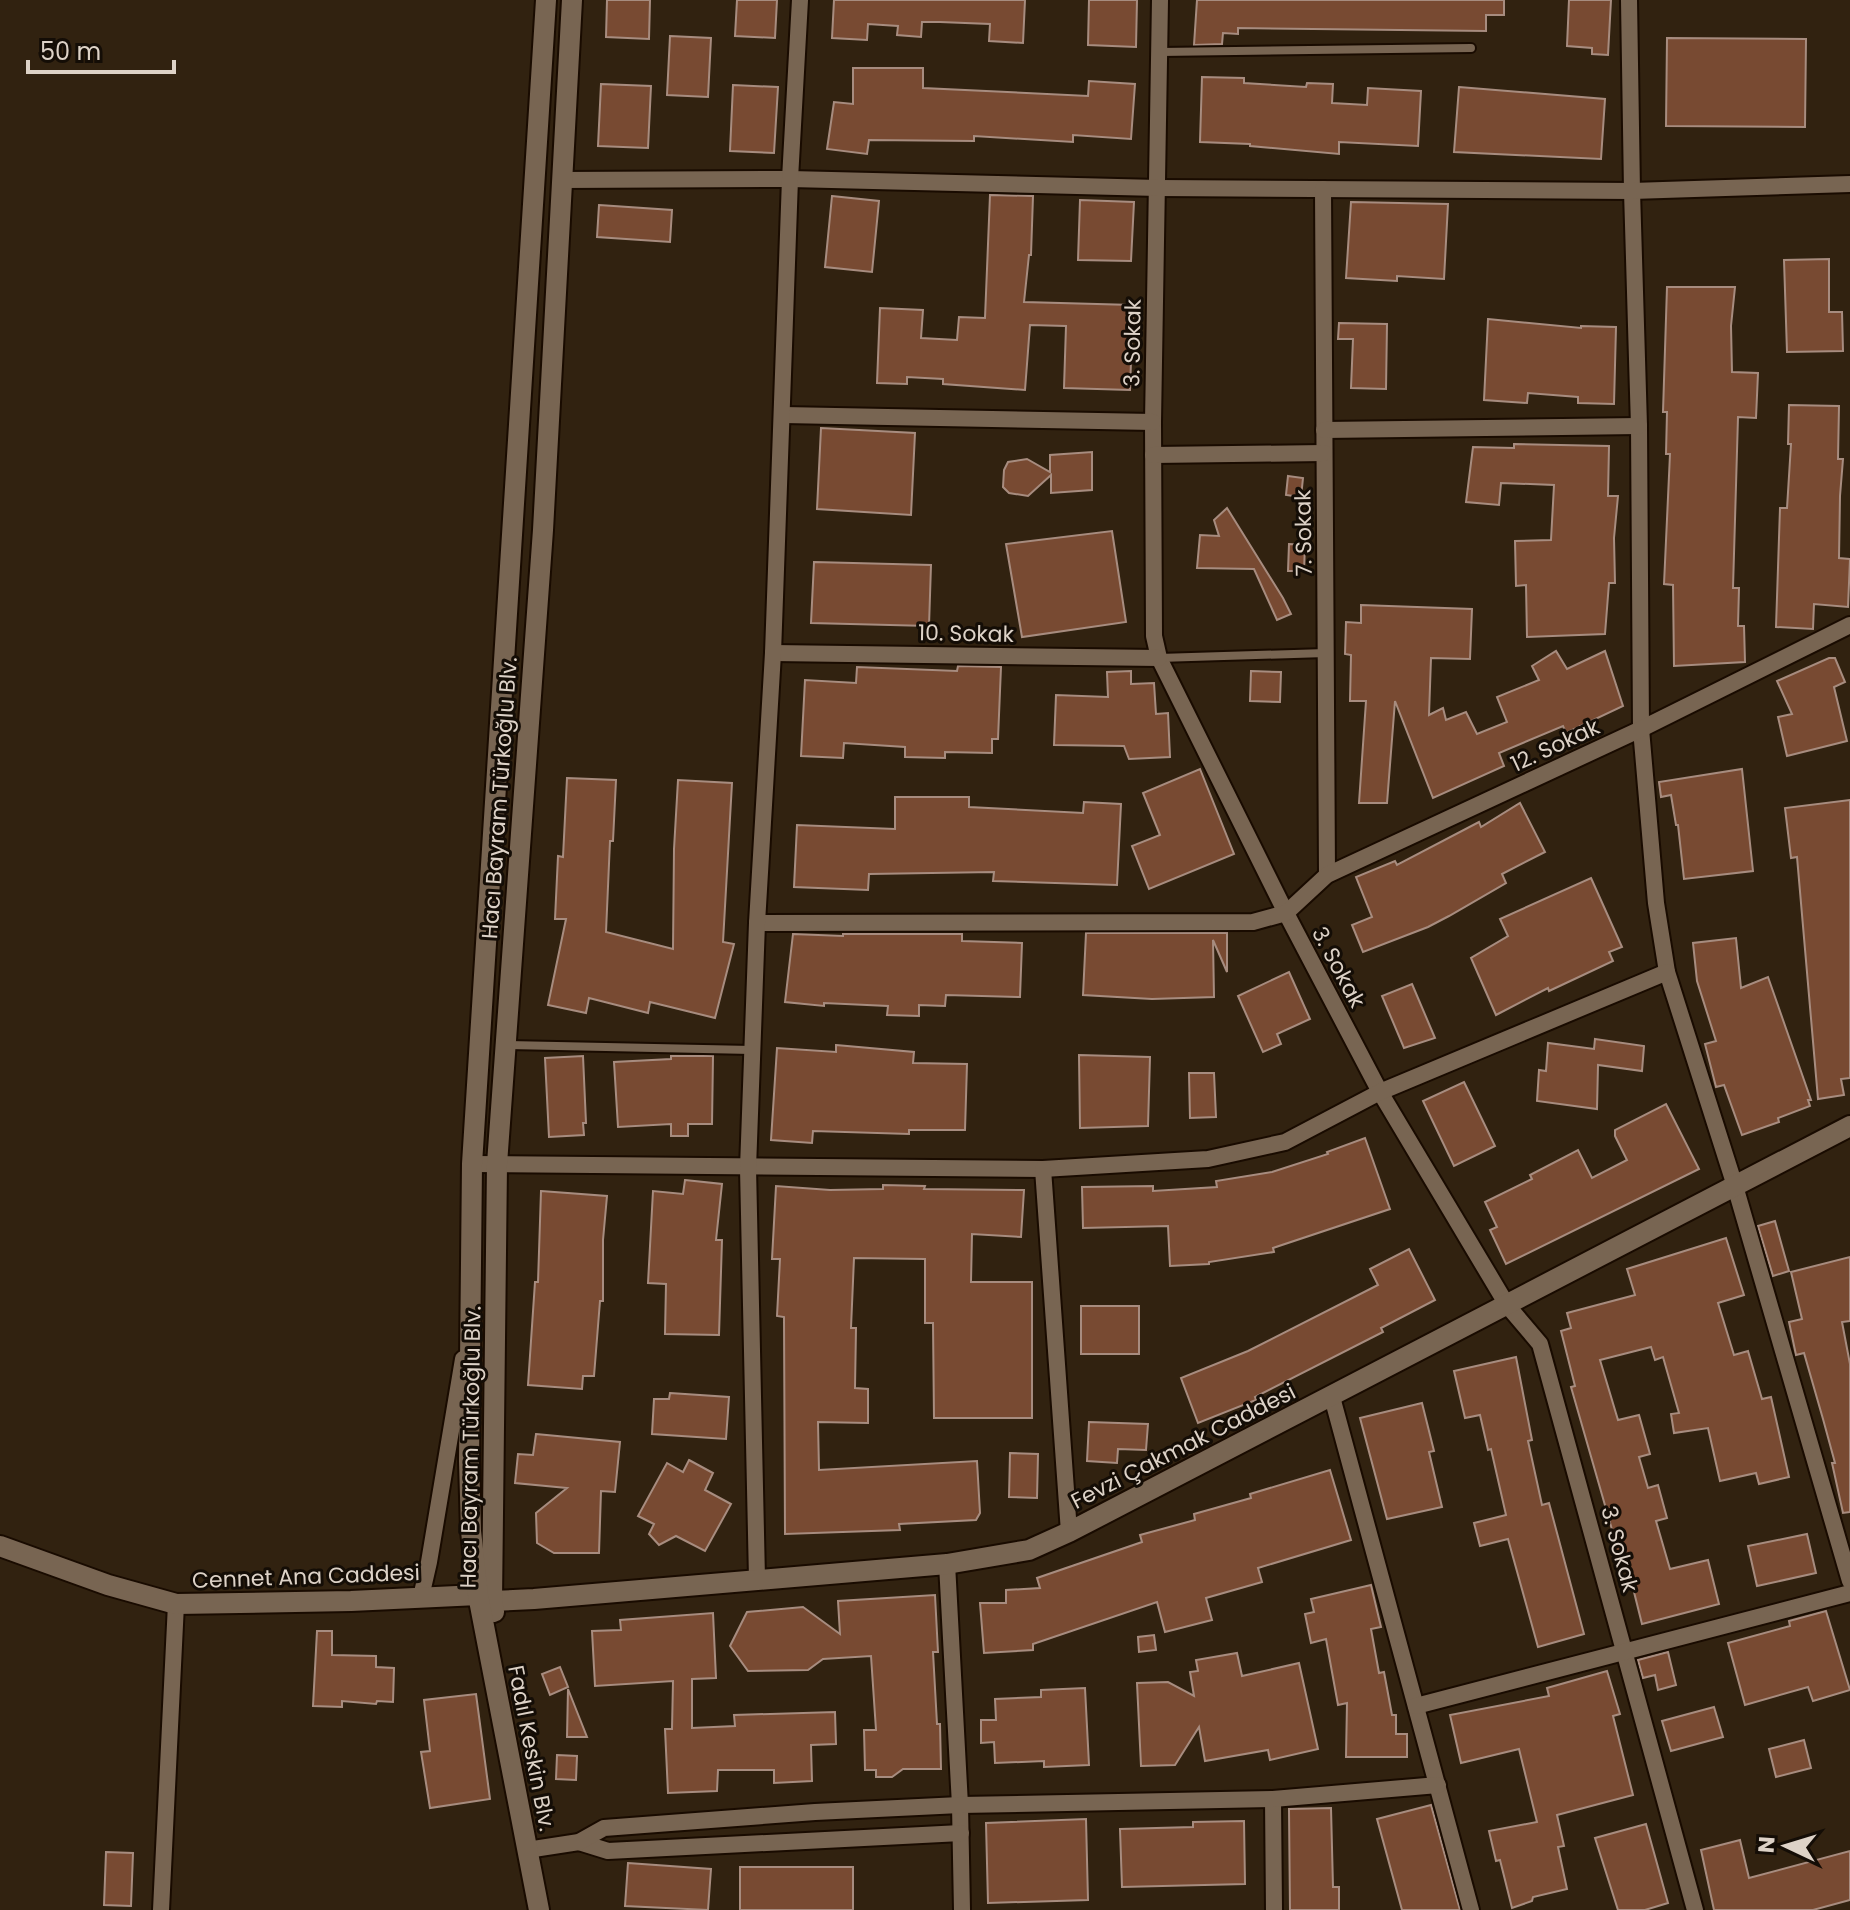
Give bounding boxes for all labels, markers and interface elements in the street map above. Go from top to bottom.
scale bar [28,24,174,74]
text: 50 m [40,35,101,68]
street label: 3. Sokak [1116,298,1149,387]
street label: 7. Sokak [1287,489,1320,577]
street label: 10. Sokak [918,617,1015,650]
street label: Hacı Bayram Türkoğlu Blv. [474,656,525,940]
street label: 12. Sokak [1506,711,1605,780]
street label: 3. Sokak [1304,921,1373,1014]
street label: Hacı Bayram Türkoğlu Blv. [453,1305,488,1589]
street label: Fevzi Çakmak Caddesi [1066,1376,1301,1517]
street label: 3. Sokak [1593,1503,1646,1596]
street label: Cennet Ana Caddesi [191,1557,421,1596]
street label: Fadıl Keskin Blv. [500,1662,563,1834]
north arrow [1746,1806,1826,1886]
text: N [1751,1835,1783,1854]

